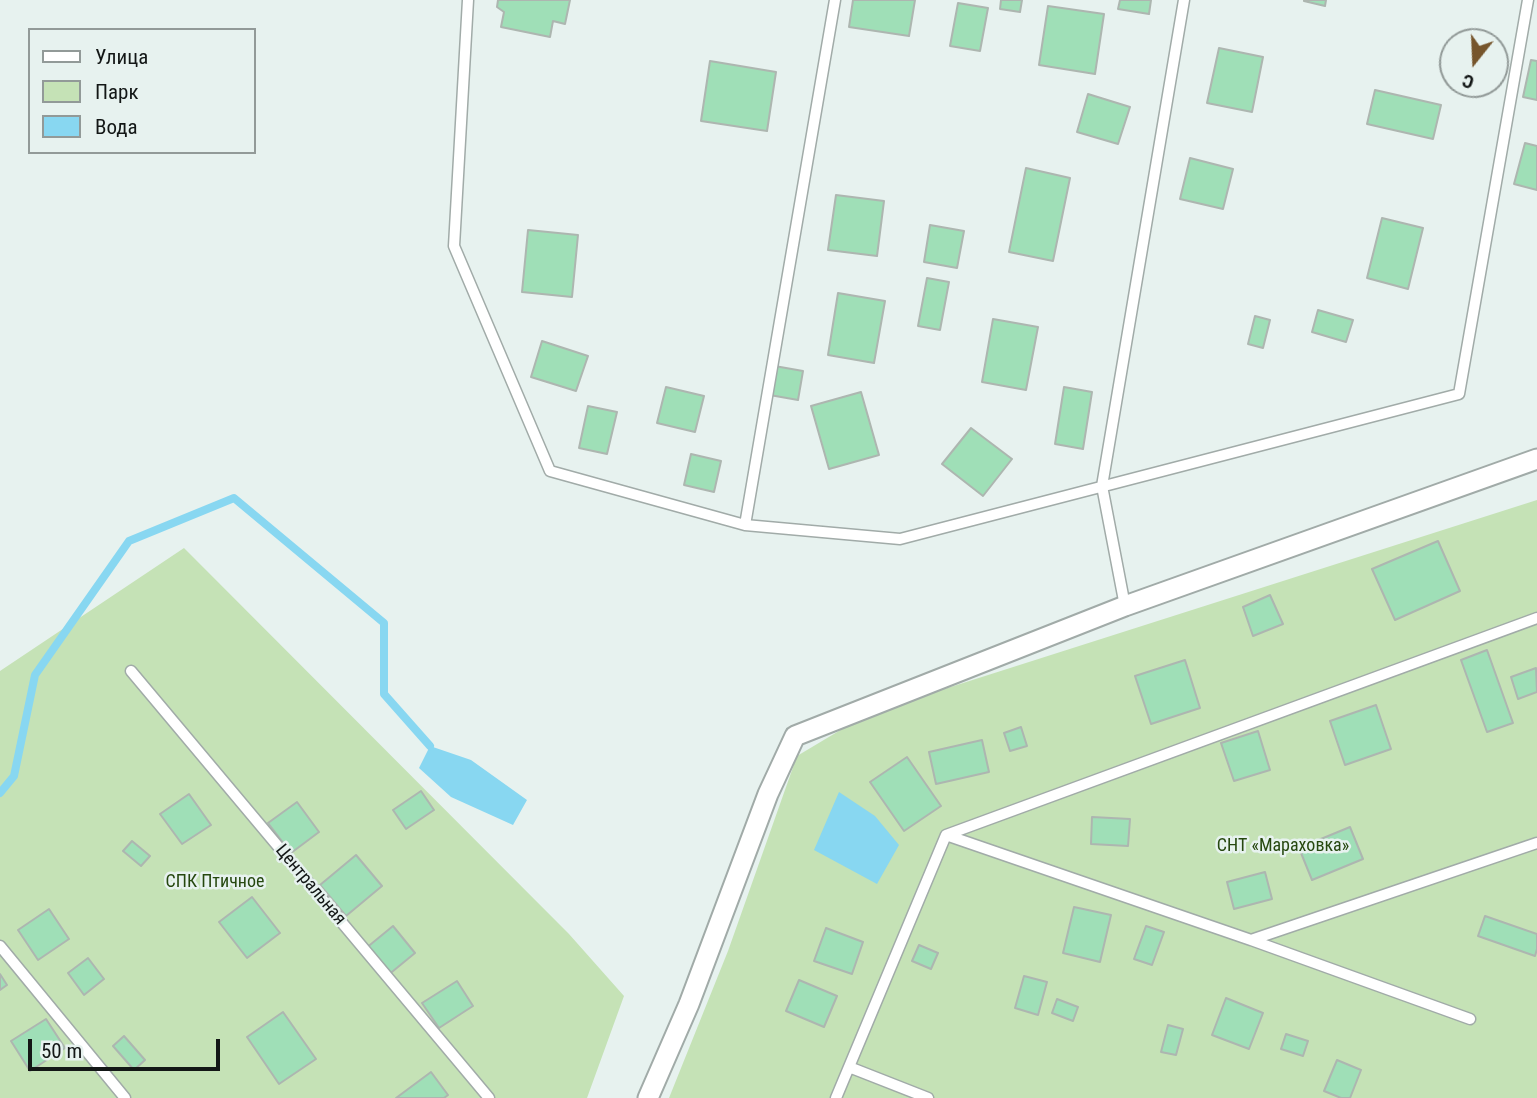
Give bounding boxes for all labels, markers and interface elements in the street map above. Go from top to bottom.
legend [28,28,256,154]
north arrow [1439,28,1509,98]
text: Улица [95,45,148,69]
text: С [1459,69,1477,94]
text: Парк [95,80,139,104]
text: Вода [95,115,138,139]
park label: СНТ «Мараховка» [1217,835,1349,857]
street label: Центральная [270,840,350,930]
park label: СПК Птичное [166,871,264,893]
scale bar [32,1024,224,1068]
text: 50 m [41,1039,82,1063]

